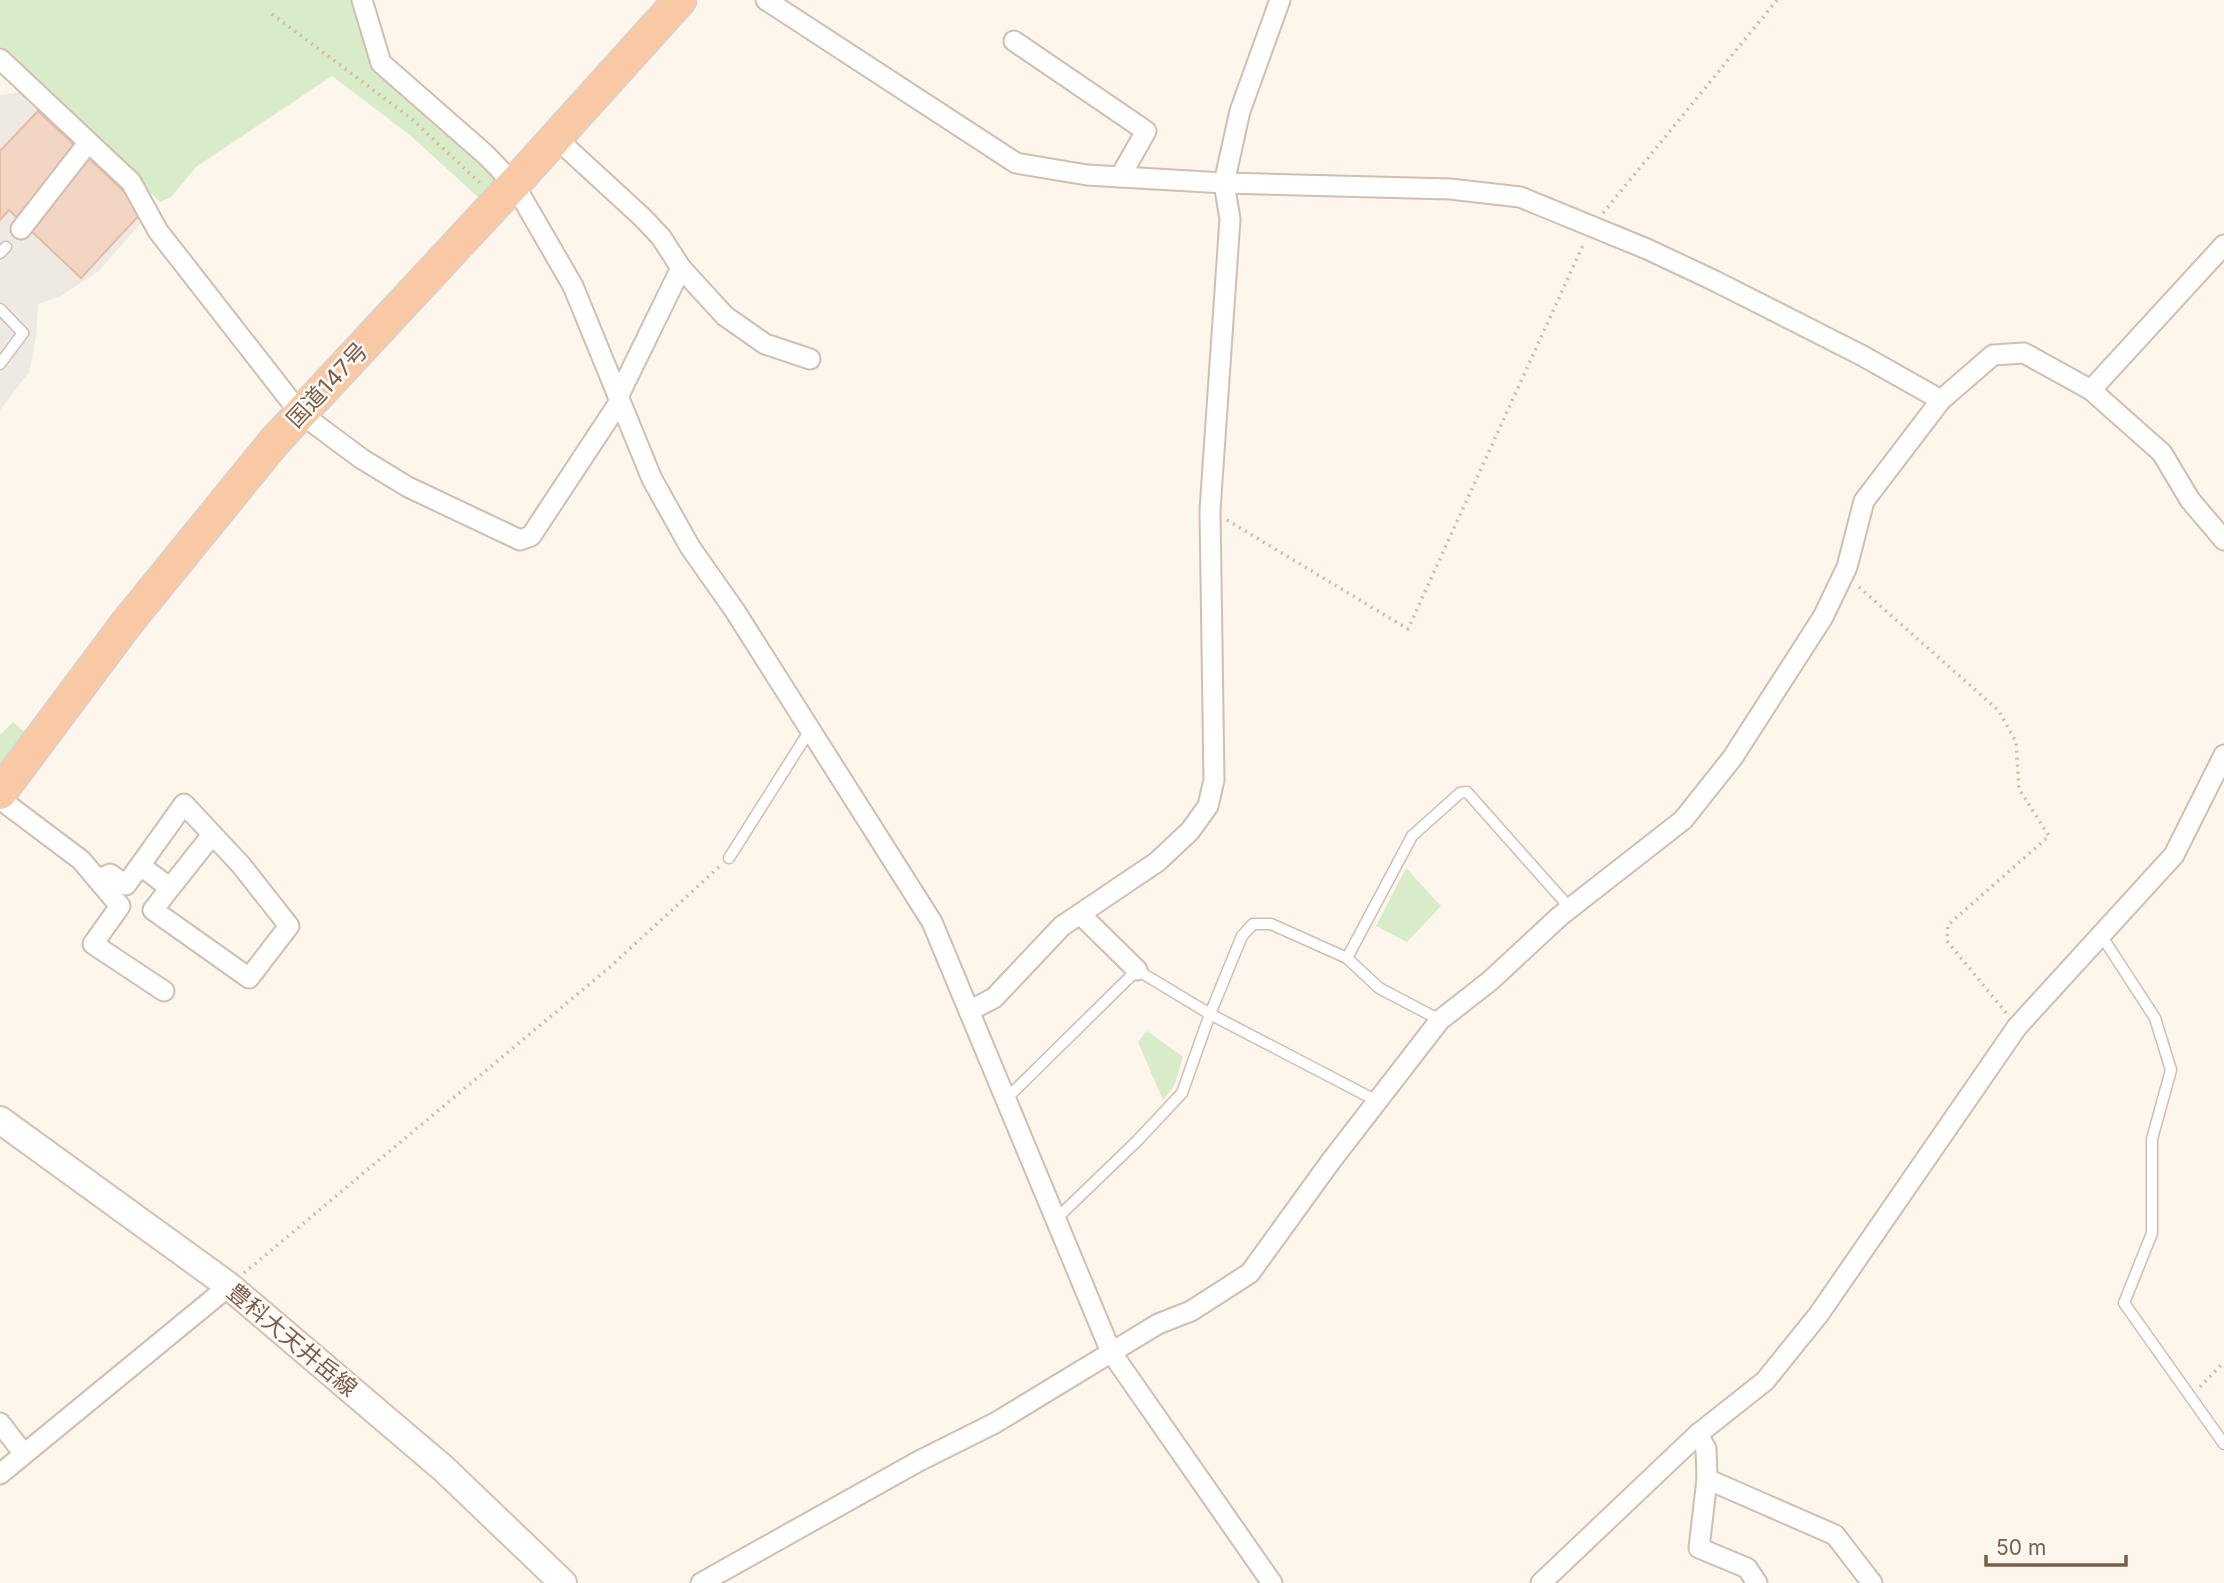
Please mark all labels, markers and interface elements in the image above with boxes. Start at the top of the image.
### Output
street label: 国道147号 [281,337,373,433]
street label: 豊科大天井岳線 [221,1278,363,1402]
scale bar [1986,1524,2126,1568]
text: 50 m [1996,1535,2046,1560]

